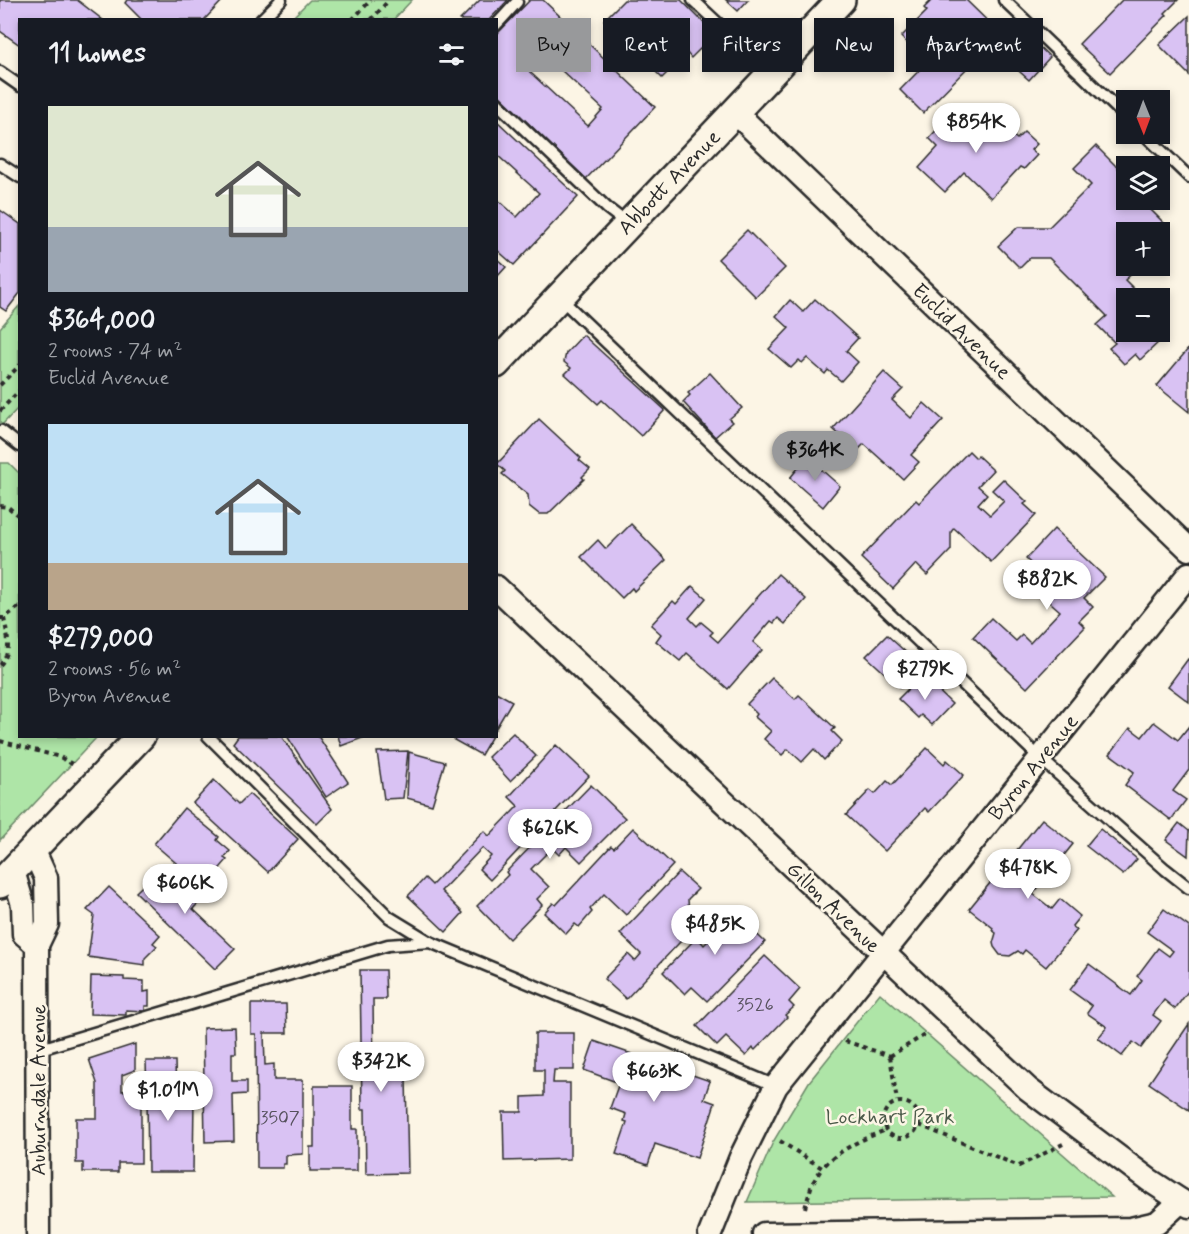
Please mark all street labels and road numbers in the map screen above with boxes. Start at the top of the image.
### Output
street label: Abbott Avenue [612,124,727,242]
street label: Euclid Avenue [906,277,1017,386]
street label: Byron Avenue [982,709,1085,827]
street label: Gillon Avenue [780,856,887,960]
street label: Auburndale Avenue [25,1004,53,1176]

